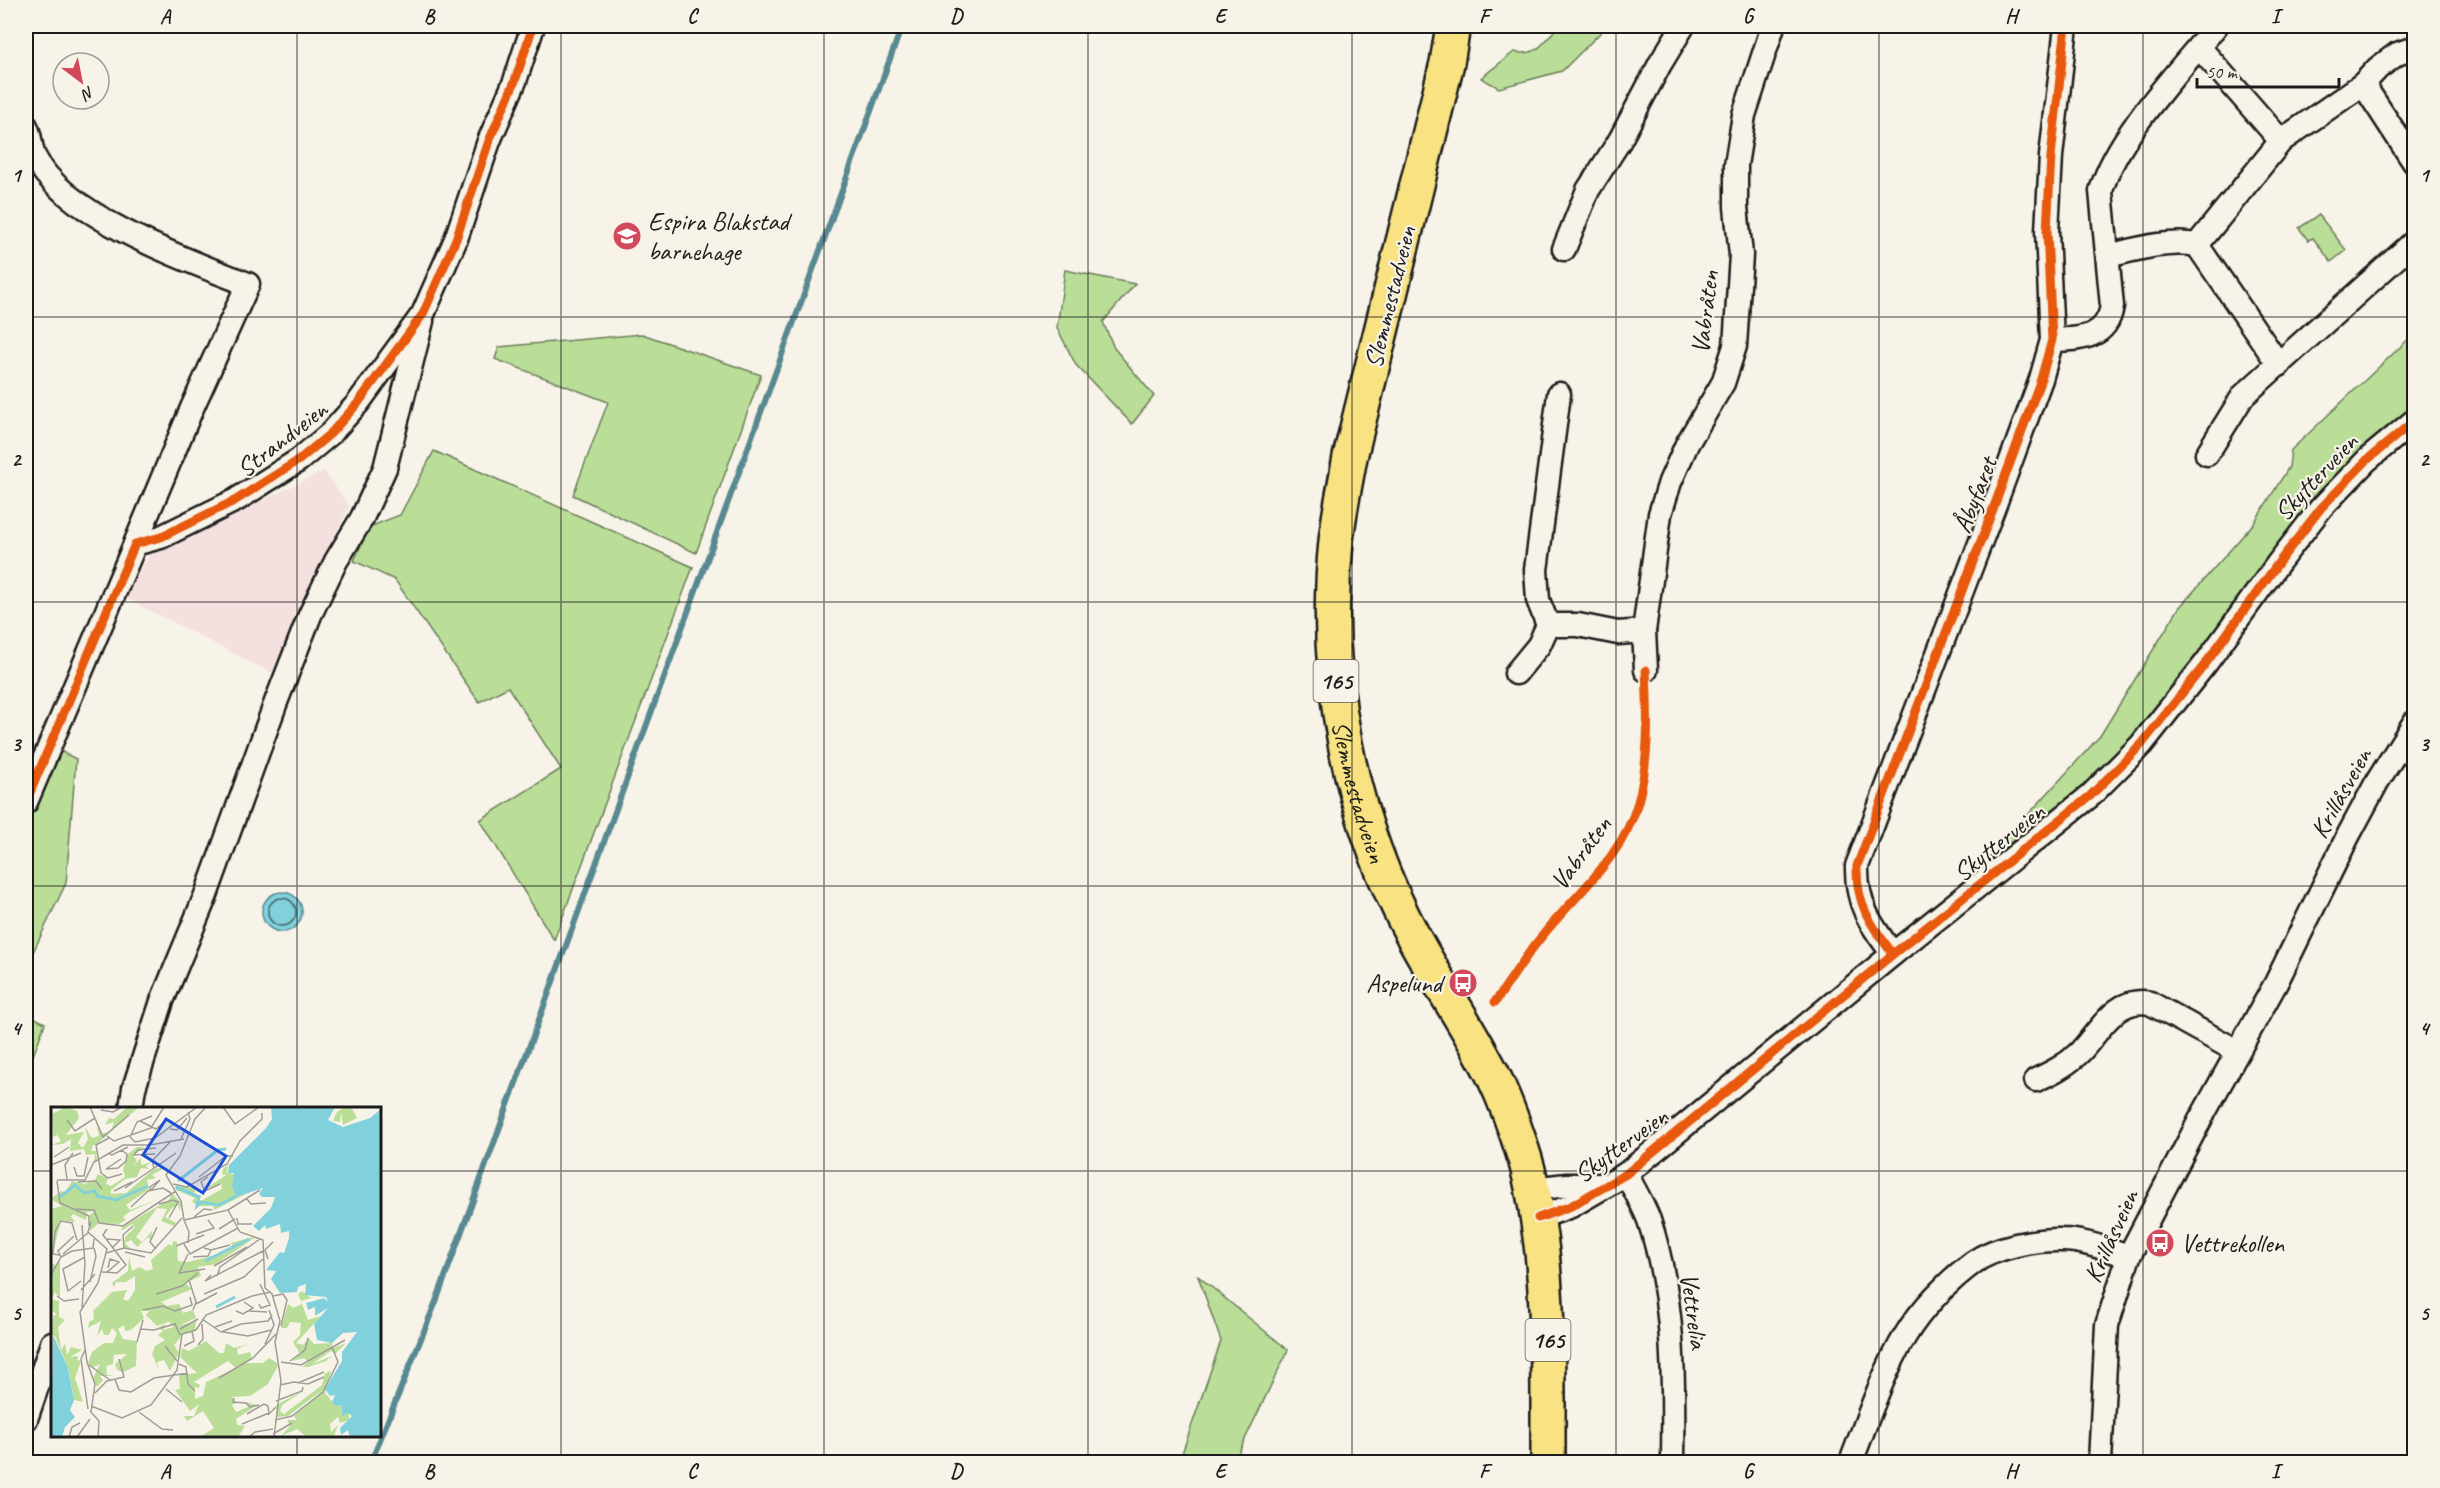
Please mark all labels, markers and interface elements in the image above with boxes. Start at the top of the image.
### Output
text: A [160,4,172,29]
text: B [424,4,436,29]
text: C [687,4,699,29]
text: D [950,4,964,29]
text: E [1215,4,1229,29]
text: F [1479,4,1493,29]
text: G [1743,4,1756,29]
text: H [2005,4,2020,29]
text: I [2271,4,2284,29]
north arrow [51,51,111,111]
scale bar [2197,51,2340,89]
text: 50 m [2206,61,2239,83]
text: N [76,82,98,106]
text: 1 [12,163,23,188]
text: 1 [2420,163,2431,188]
place label: Espira Blakstad barnehage [648,205,793,268]
school or university icon: Espira Blakstad barnehage [611,220,643,252]
street label: Slemmestadveien [1356,222,1424,372]
street label: Vabråten [1684,268,1727,355]
street label: Strandveien [230,392,335,485]
street label: Skytterveien [2267,425,2366,528]
text: 2 [12,447,23,472]
text: 2 [2420,447,2431,472]
street label: Åbyfaret [1946,450,2005,538]
road number: 165 [1314,660,1358,702]
street label: Slemmestadveien [1325,719,1394,868]
text: 3 [12,732,23,757]
text: 3 [2420,732,2431,757]
street label: Krillåsveien [2303,741,2380,844]
street label: Skytterveien [1947,794,2052,889]
street label: Vabråten [1543,809,1619,897]
place label: Aspelund [1366,967,1446,1000]
bus stop icon: Aspelund [1447,967,1479,999]
text: 4 [12,1016,24,1041]
text: 4 [2420,1016,2432,1041]
street label: Skytterveien [1567,1099,1676,1190]
inset map [51,1107,381,1437]
street label: Krillåsveien [2076,1183,2147,1288]
bus stop icon: Vettrekollen [2144,1227,2176,1259]
place label: Vettrekollen [2181,1227,2285,1260]
street label: Vettrelia [1672,1271,1716,1353]
text: 5 [12,1301,23,1326]
text: 5 [2420,1301,2431,1326]
road number: 165 [1526,1319,1570,1361]
text: A [160,1459,172,1484]
text: B [424,1459,436,1484]
text: C [687,1459,699,1484]
text: D [950,1459,964,1484]
text: E [1215,1459,1229,1484]
text: F [1479,1459,1493,1484]
text: G [1743,1459,1756,1484]
text: H [2005,1459,2020,1484]
text: I [2271,1459,2284,1484]

